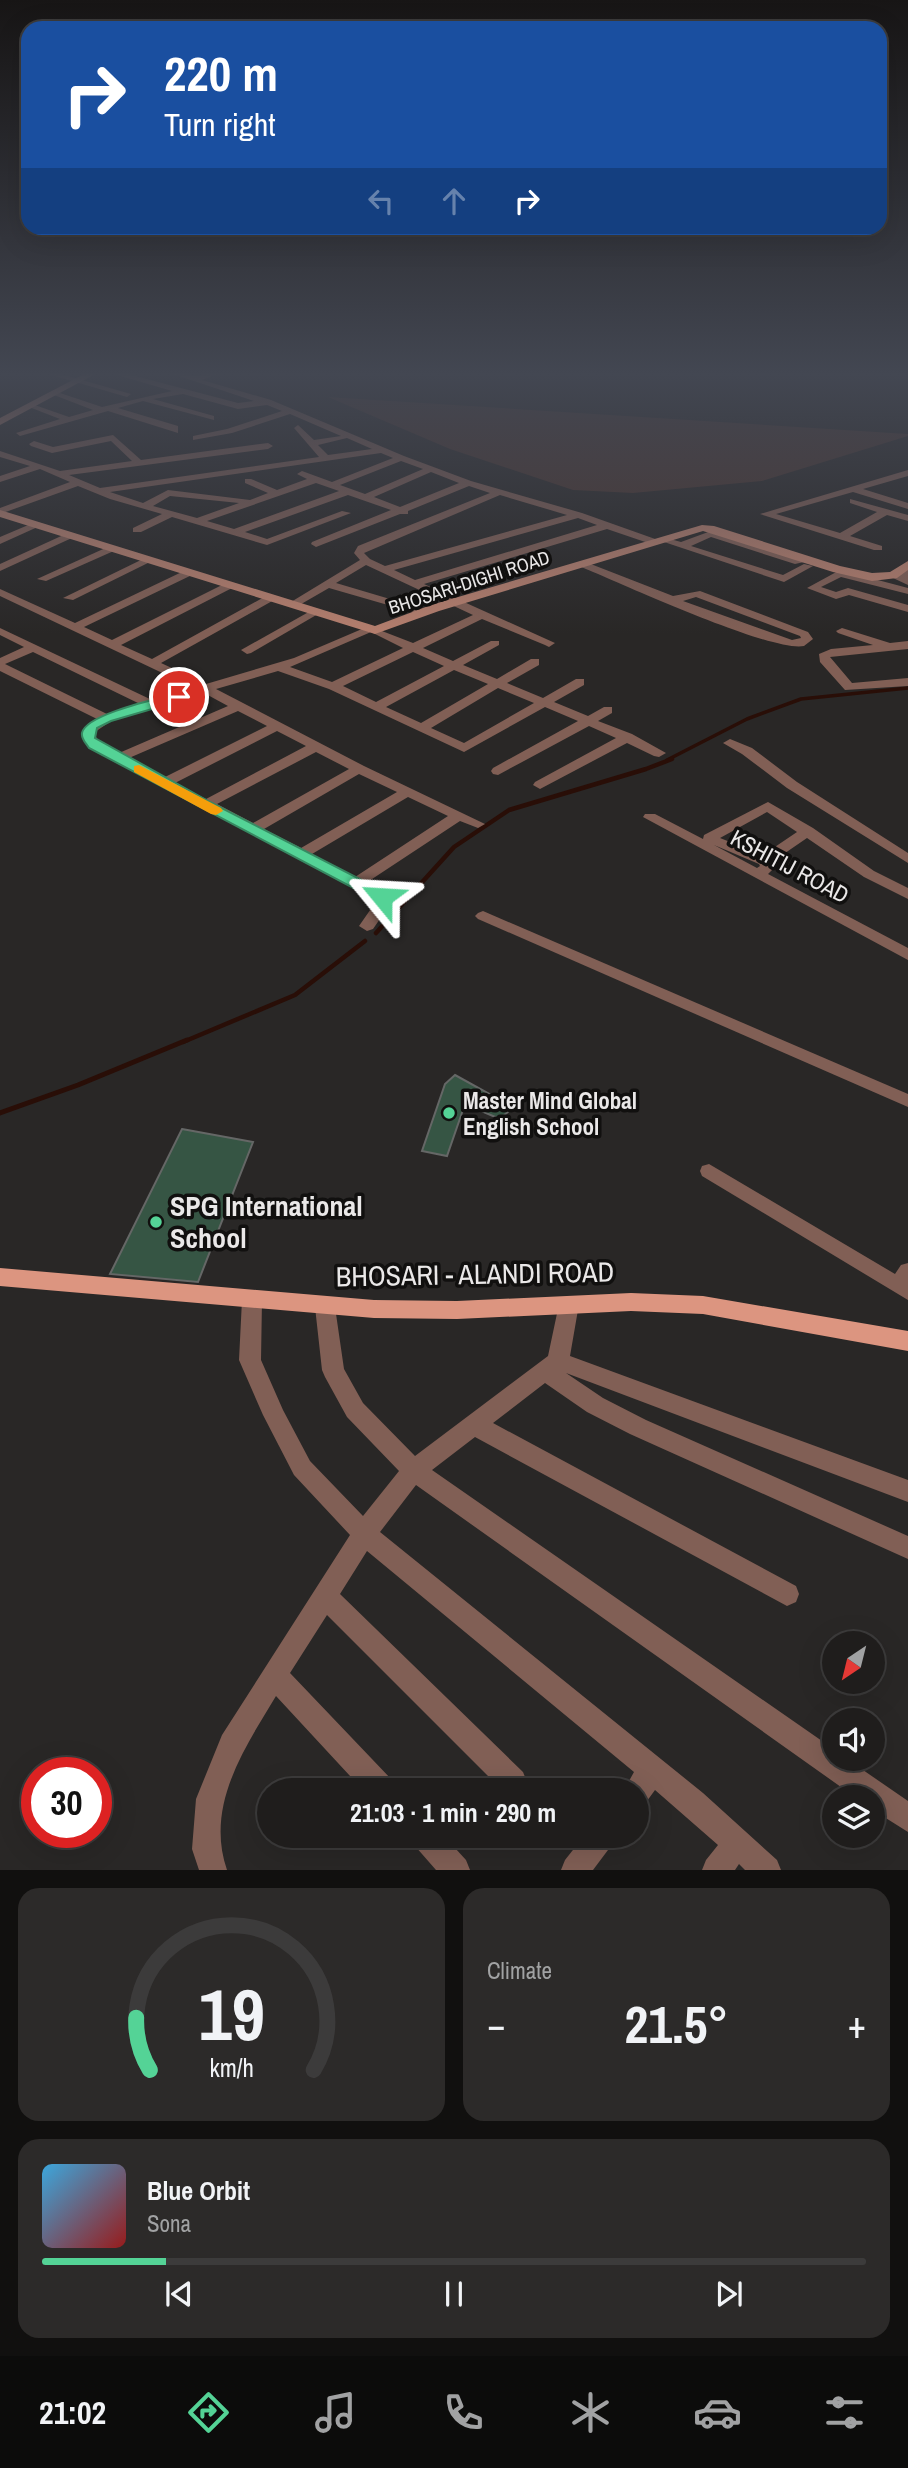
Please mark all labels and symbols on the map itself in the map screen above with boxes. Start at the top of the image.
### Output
street label: BHOSARI-DIGHI ROAD [385,544,553,620]
pin [149,667,209,727]
street label: KSHITIJ ROAD [725,822,855,910]
position arrow [345,860,419,934]
place label: Master Mind Global English School [463,1085,637,1142]
marker: Master Mind Global English School [441,1105,457,1121]
place label: SPG International School [170,1187,363,1257]
marker: SPG International School [148,1214,164,1230]
street label: BHOSARI - ALANDI ROAD [336,1253,614,1295]
north arrow [822,1631,886,1694]
speed limit sign: 30 [21,1757,112,1848]

